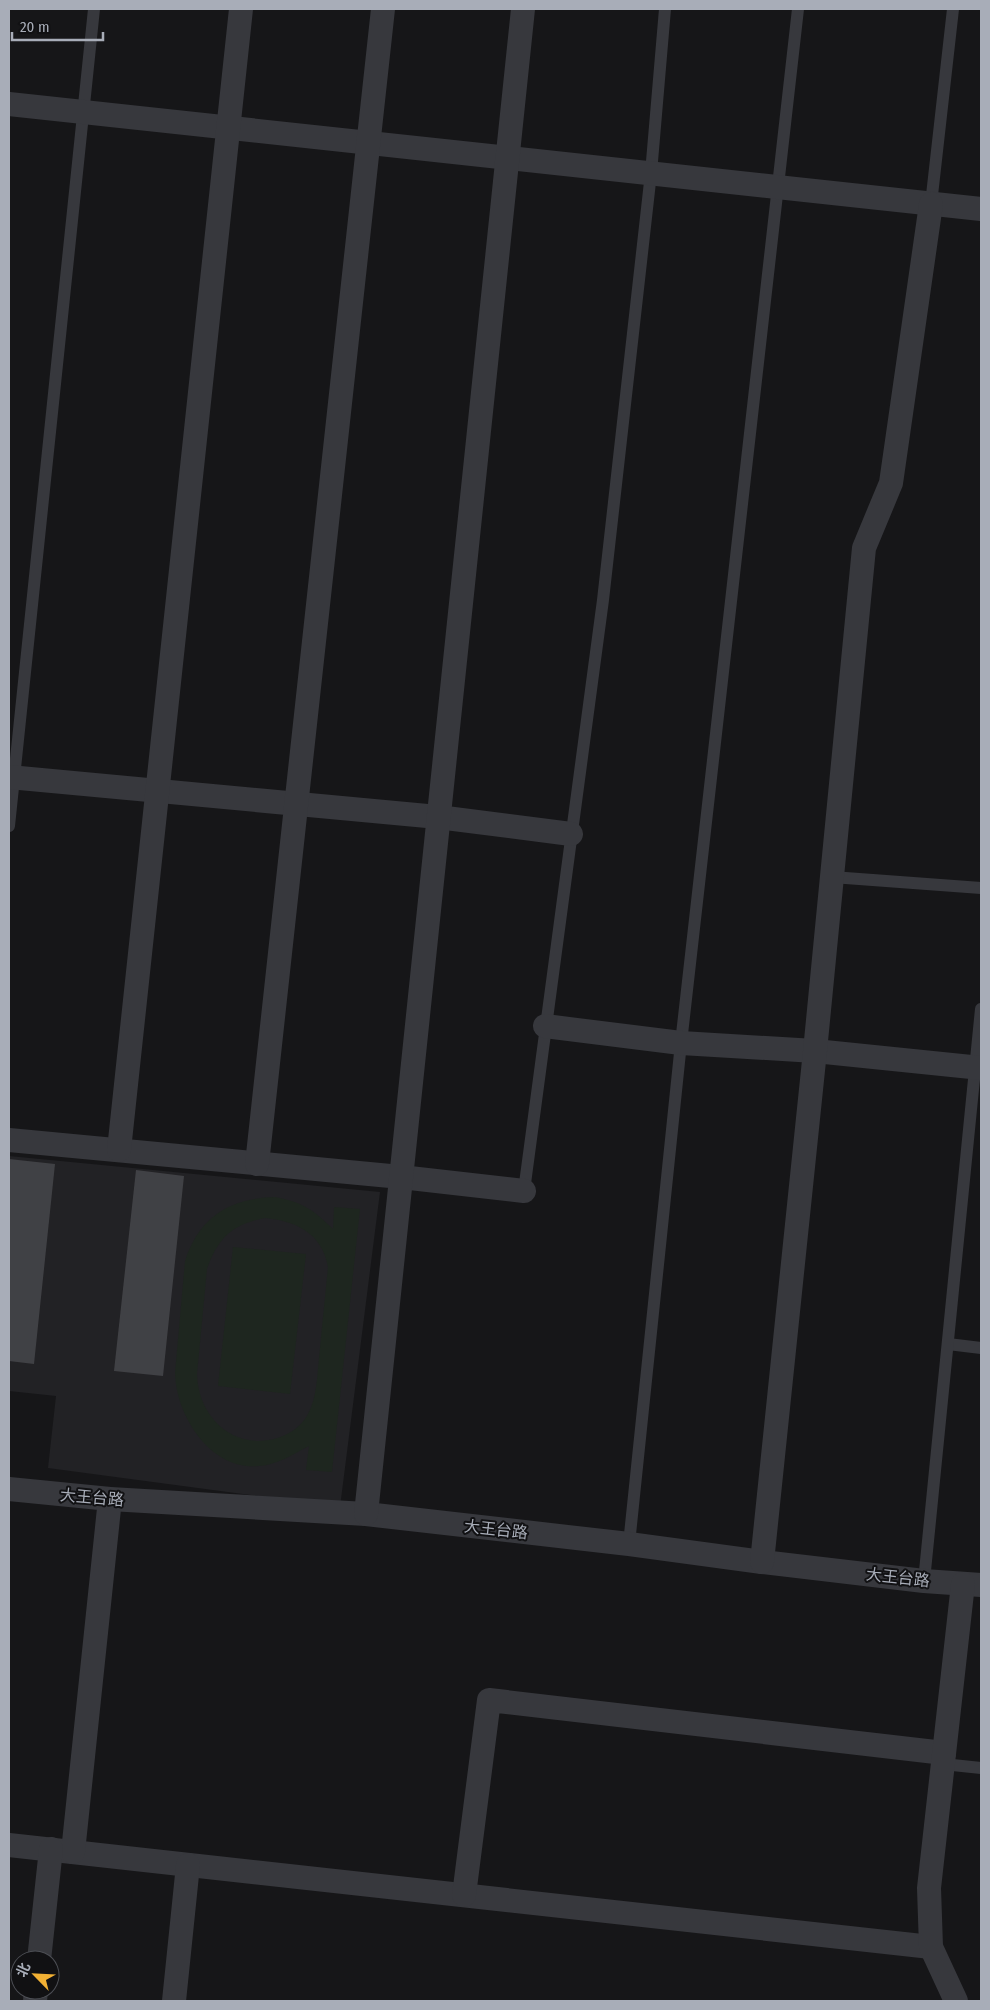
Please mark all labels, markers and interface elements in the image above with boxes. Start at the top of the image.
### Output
scale bar [12,10,104,42]
text: 20 m [20,18,50,36]
street label: 大王台路 [59,1485,125,1510]
street label: 大王台路 [463,1517,529,1542]
street label: 大王台路 [865,1565,931,1590]
north arrow [10,1950,60,2000]
text: 北 [13,1960,34,1980]

